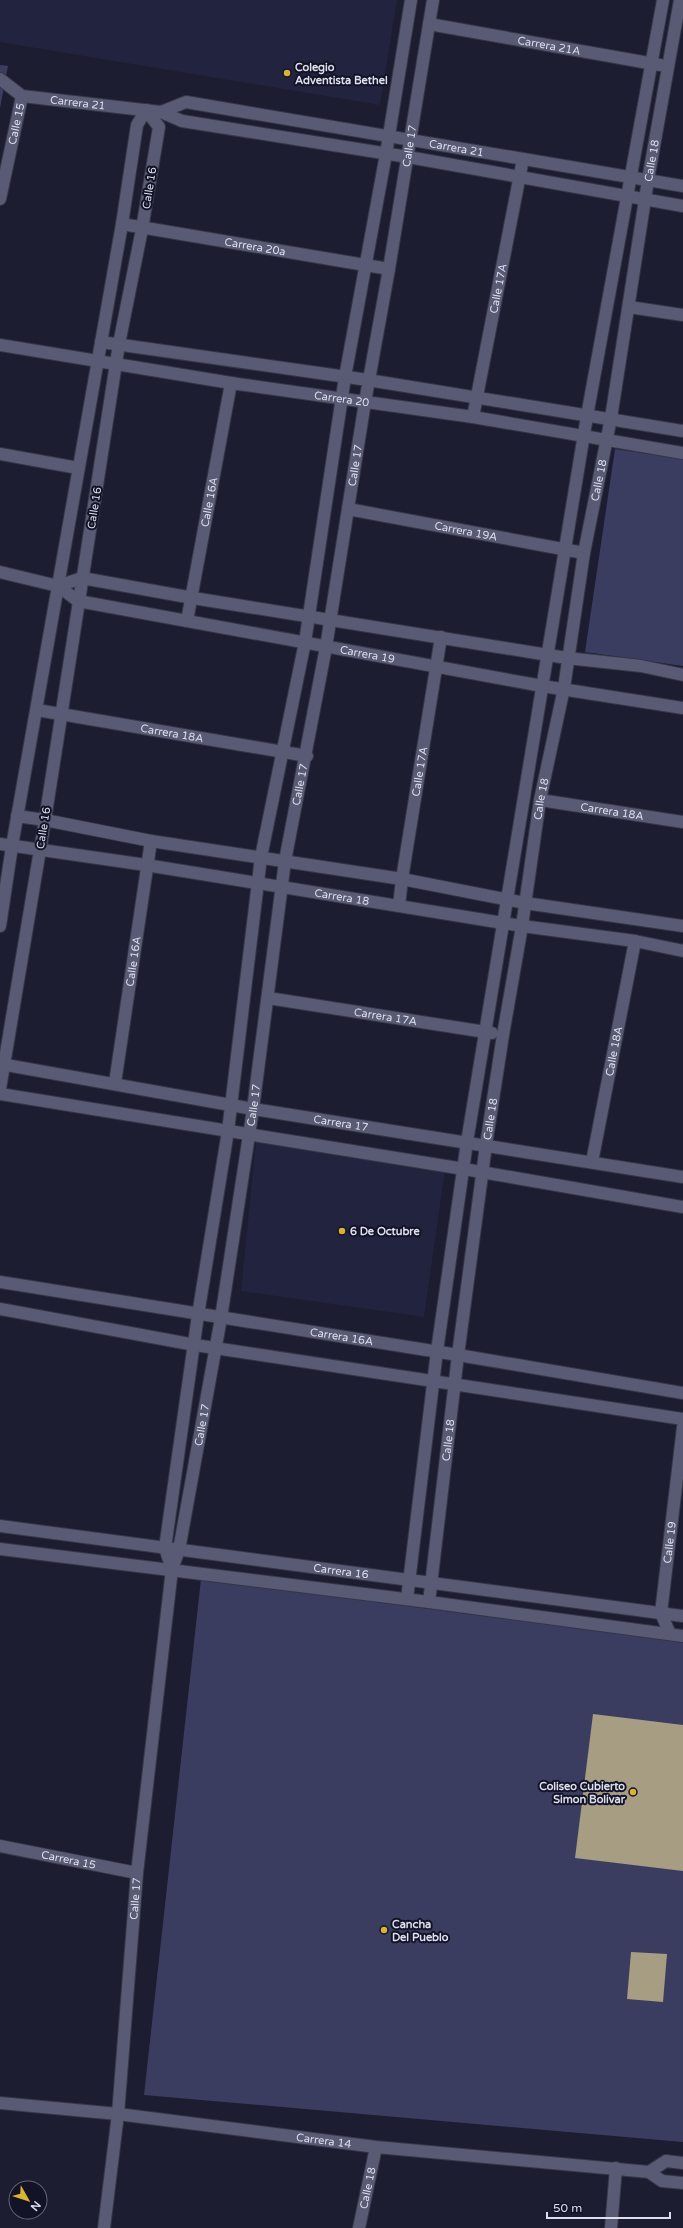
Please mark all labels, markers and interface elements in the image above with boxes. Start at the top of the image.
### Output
street label: Carrera 21A [517,34,582,58]
place label: Colegio Adventista Bethel [295,61,388,87]
marker: Colegio Adventista Bethel [282,68,292,78]
street label: Carrera 21 [49,93,106,113]
street label: Calle 15 [6,102,27,146]
street label: Calle 17 [400,124,419,168]
street label: Carrera 21 [428,137,485,159]
street label: Calle 18 [642,139,662,183]
street label: Calle 16 [140,166,159,210]
street label: Carrera 20a [224,235,287,258]
street label: Calle 17A [487,262,510,315]
street label: Carrera 20 [313,389,370,409]
street label: Calle 17 [346,443,365,487]
street label: Calle 18 [589,458,610,502]
street label: Calle 16A [199,476,220,528]
street label: Calle 16 [85,486,104,530]
street label: Carrera 19A [433,519,498,544]
street label: Carrera 19 [339,643,396,666]
street label: Carrera 18A [139,722,204,745]
street label: Calle 17A [409,746,430,798]
street label: Calle 17 [290,763,311,807]
street label: Calle 18 [531,777,552,821]
street label: Carrera 18A [580,800,645,823]
street label: Calle 16 [34,806,53,850]
street label: Carrera 18 [313,886,370,908]
street label: Calle 16A [123,935,144,987]
street label: Carrera 17A [353,1006,418,1028]
street label: Calle 18A [603,1025,625,1077]
street label: Calle 17 [244,1083,263,1127]
street label: Calle 18 [481,1097,500,1141]
street label: Carrera 17 [312,1113,369,1134]
place label: 6 De Octubre [350,1225,420,1238]
marker: 6 De Octubre [337,1226,347,1236]
street label: Carrera 16A [309,1326,374,1348]
street label: Calle 17 [192,1403,212,1447]
street label: Calle 18 [440,1418,457,1462]
street label: Calle 19 [661,1521,679,1564]
street label: Carrera 16 [313,1561,369,1582]
place label: Coliseo Cubierto Simon Bolivar [539,1780,626,1806]
marker: Coliseo Cubierto Simon Bolivar [628,1787,638,1797]
street label: Carrera 15 [40,1848,97,1872]
street label: Calle 17 [127,1877,144,1920]
place label: Cancha Del Pueblo [392,1918,449,1944]
marker: Cancha Del Pueblo [379,1925,389,1935]
street label: Carrera 14 [295,2131,352,2151]
street label: Calle 18 [357,2166,379,2210]
north arrow [8,2180,48,2220]
scale bar [547,2194,670,2220]
text: N [28,2198,43,2214]
text: 50 m [553,2201,582,2215]

